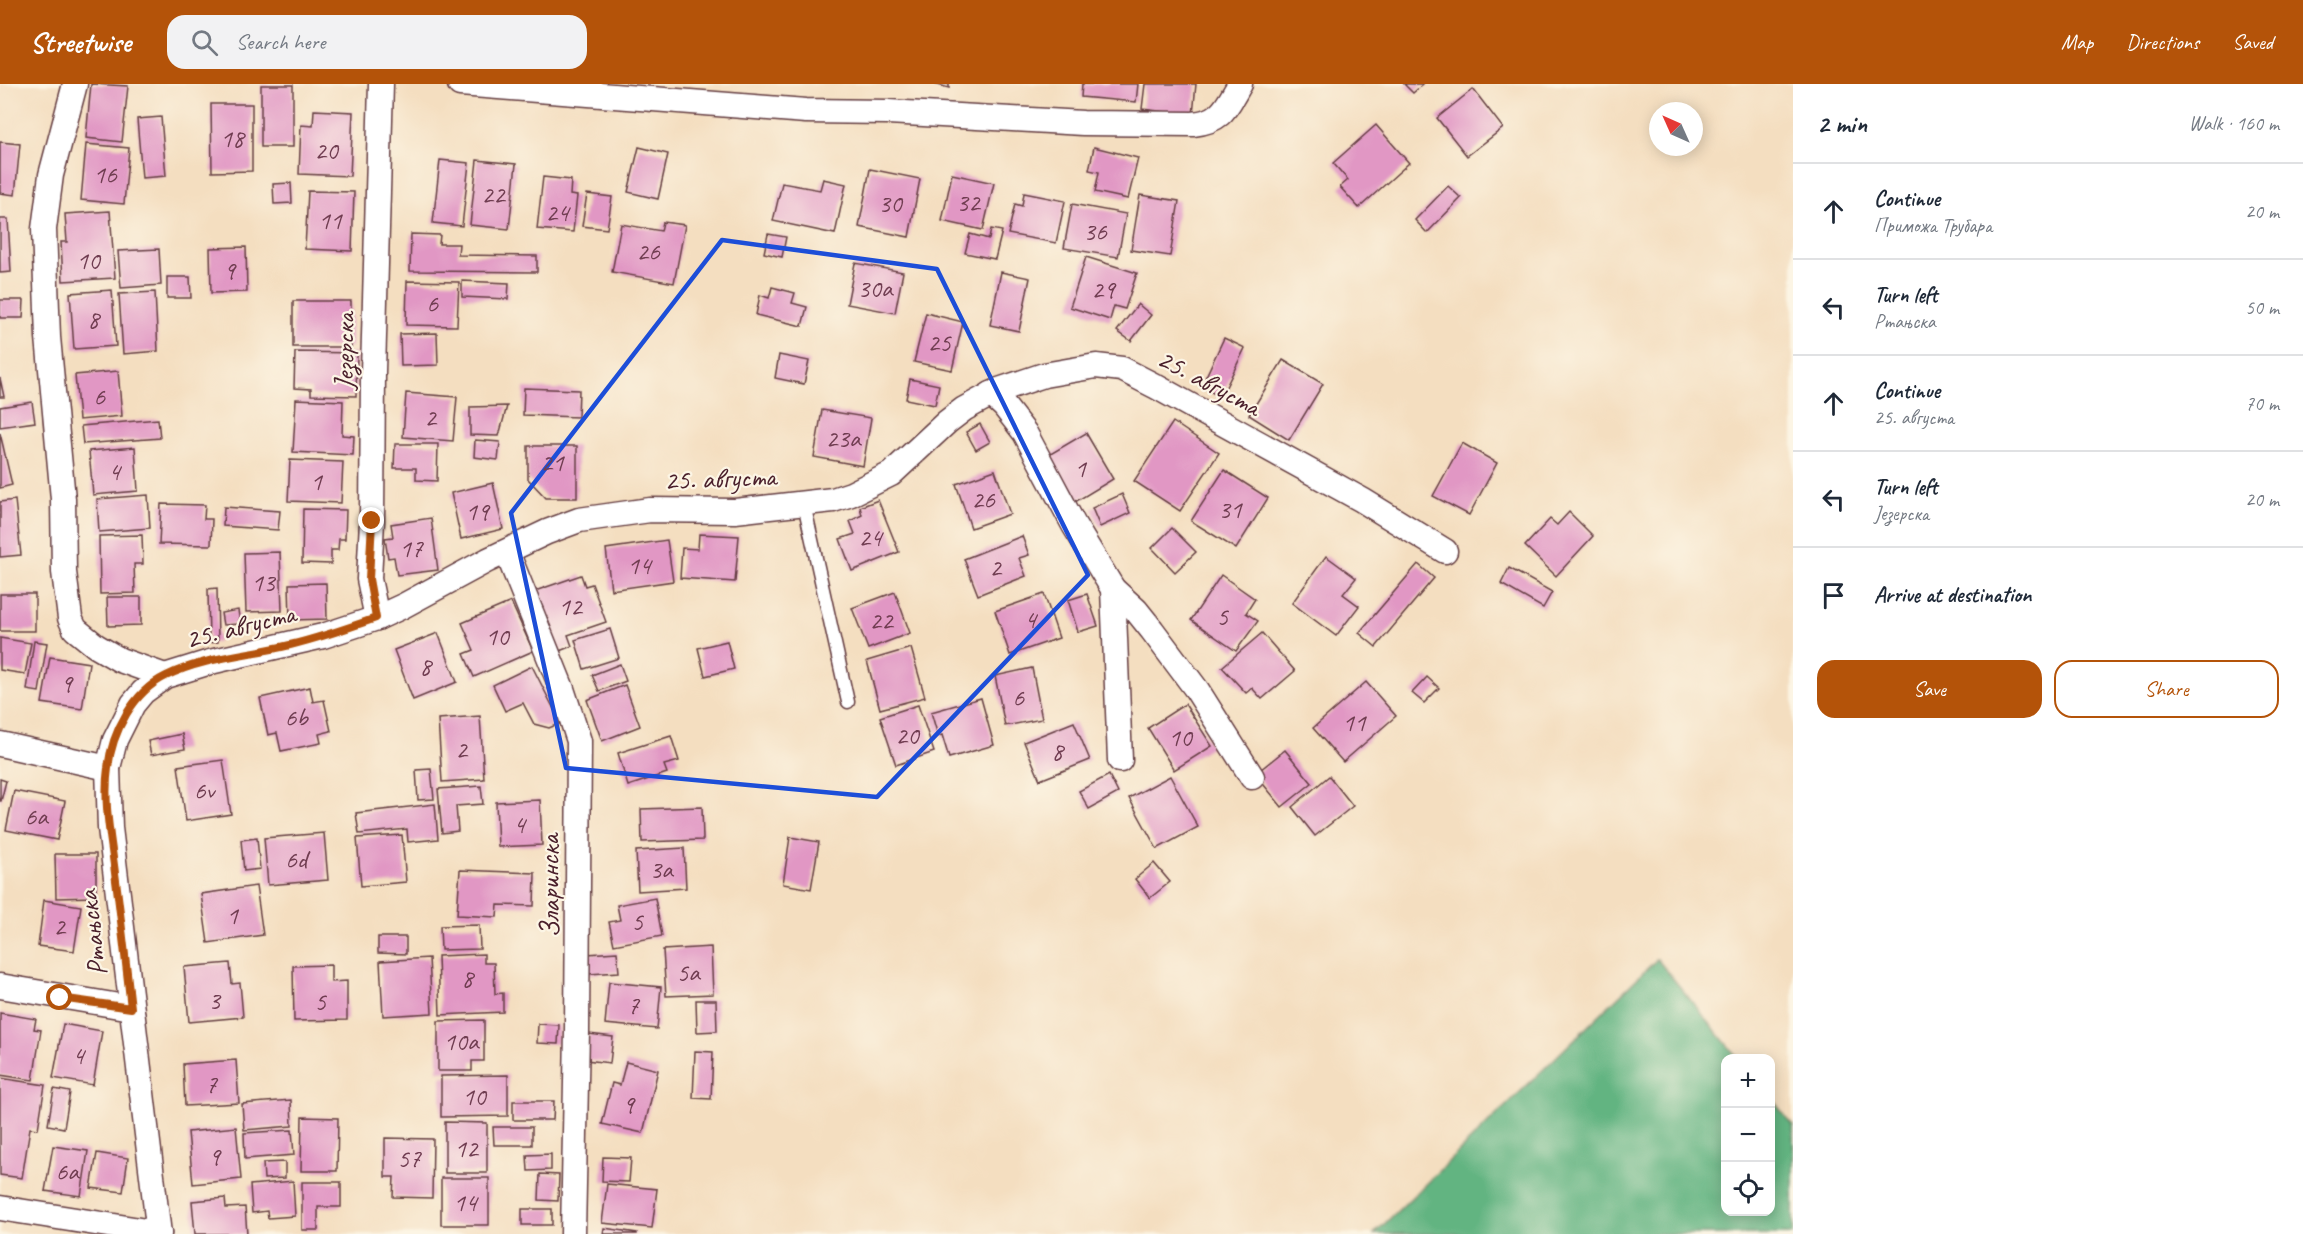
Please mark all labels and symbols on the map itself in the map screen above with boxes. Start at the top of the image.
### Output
north arrow [1649,102,1703,156]
house number: 18 [220,122,246,155]
house number: 20 [314,134,340,167]
house number: 16 [93,158,118,191]
house number: 22 [481,178,507,211]
house number: 32 [956,186,982,219]
house number: 30 [878,187,904,220]
house number: 24 [545,196,571,229]
house number: 11 [318,204,343,237]
house number: 36 [1083,215,1108,248]
house number: 26 [636,235,661,268]
house number: 10 [76,244,102,277]
house number: 9 [223,254,237,287]
house number: 30a [858,272,894,305]
house number: 29 [1091,273,1117,306]
house number: 6 [426,287,439,320]
house number: 8 [87,303,101,336]
street label: Језерска [326,310,363,392]
house number: 25 [927,326,952,359]
street label: 25. августа [1151,340,1269,425]
house number: 6 [93,380,106,413]
house number: 2 [424,401,438,434]
house number: 23a [826,422,862,455]
house number: 21 [540,446,565,479]
house number: 1 [1074,452,1087,485]
house number: 4 [108,455,122,488]
street label: 25. августа [664,458,779,497]
house number: 1 [310,465,323,498]
house number: 26 [971,483,996,516]
house number: 31 [1218,493,1243,526]
house number: 19 [465,495,491,528]
route end [358,507,384,533]
house number: 24 [858,521,884,554]
house number: 17 [399,532,424,565]
house number: 14 [627,549,653,582]
house number: 2 [989,551,1003,584]
house number: 13 [251,566,277,599]
house number: 12 [558,590,584,623]
street label: 25. августа [182,595,301,657]
house number: 5 [1216,600,1229,633]
house number: 4 [1024,603,1038,636]
house number: 22 [869,604,895,637]
house number: 10 [485,620,511,653]
house number: 8 [419,650,433,683]
house number: 9 [60,667,74,700]
house number: 6 [1012,681,1025,714]
house number: 6b [284,701,309,734]
house number: 11 [1342,706,1367,739]
house number: 20 [895,719,921,752]
house number: 10 [1168,721,1194,754]
house number: 2 [455,733,469,766]
house number: 8 [1051,735,1065,768]
house number: 6v [194,774,217,807]
house number: 6a [24,800,49,833]
house number: 4 [513,808,527,841]
street label: Зларинска [532,832,567,938]
house number: 6d [285,843,311,876]
house number: 3a [649,853,674,886]
street label: Ртањска [69,886,115,978]
house number: 1 [226,899,239,932]
house number: 5 [631,905,644,938]
house number: 2 [53,910,67,943]
house number: 5a [676,956,701,989]
house number: 8 [461,962,475,995]
route start [46,984,72,1010]
house number: 3 [208,984,222,1017]
house number: 5 [314,985,327,1018]
house number: 7 [627,989,640,1022]
house number: 10a [444,1025,480,1058]
house number: 4 [72,1039,86,1072]
house number: 7 [205,1068,218,1101]
house number: 10 [462,1080,488,1113]
house number: 9 [622,1088,636,1121]
house number: 12 [454,1132,480,1165]
house number: 9 [208,1140,222,1173]
house number: 57 [397,1142,422,1175]
house number: 6a [55,1155,80,1188]
house number: 14 [453,1186,479,1219]

